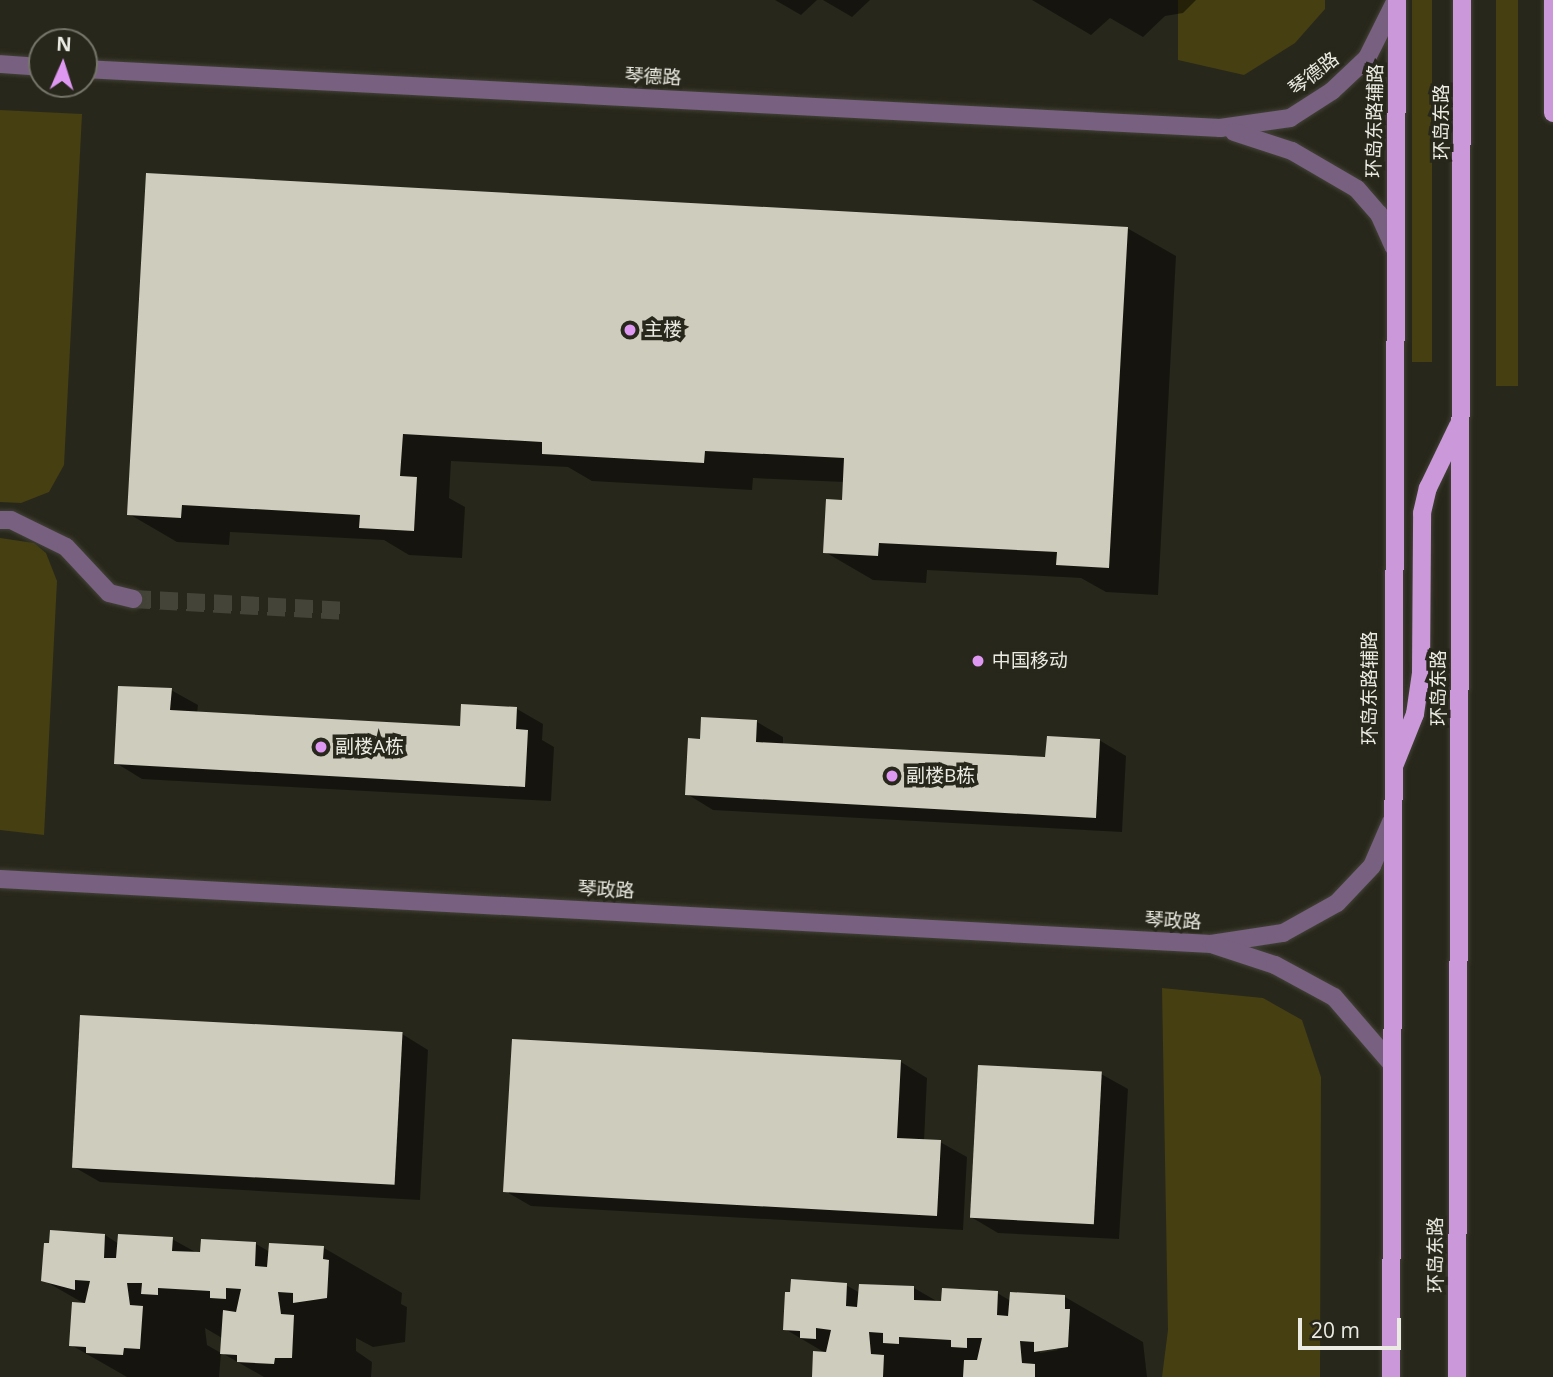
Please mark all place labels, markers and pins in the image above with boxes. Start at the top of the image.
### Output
place label: 主楼 [644,319,682,341]
marker: 主楼 [622,322,638,338]
place label: 中国移动 [992,650,1068,672]
marker: 中国移动 [970,653,986,669]
place label: 副楼A栋 [335,736,404,758]
marker: 副楼A栋 [313,739,329,755]
place label: 副楼B栋 [906,765,975,787]
marker: 副楼B栋 [884,768,900,784]

